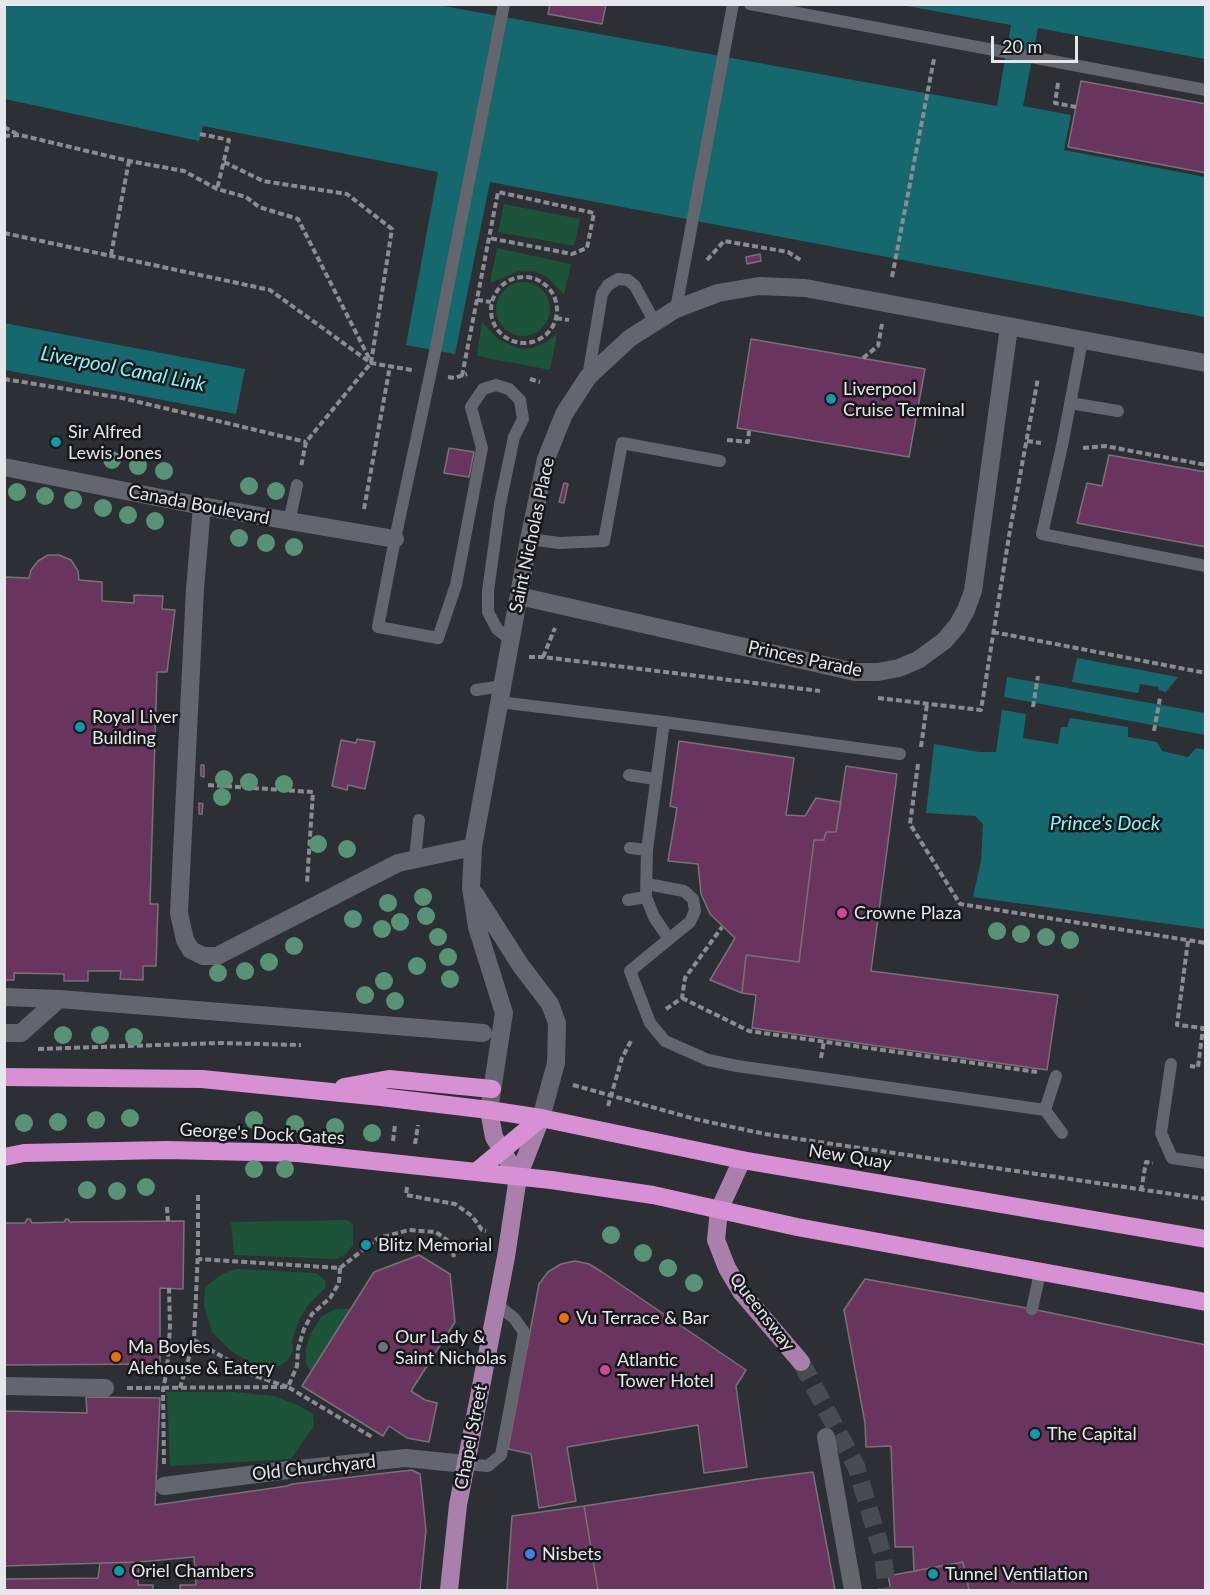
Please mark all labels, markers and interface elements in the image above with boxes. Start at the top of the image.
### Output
scale bar [994,24,1081,62]
text: 20 m [1002,35,1042,57]
water label: Liverpool Canal Link [39,341,207,397]
place label: Liverpool Cruise Terminal [843,378,965,420]
marker: Liverpool Cruise Terminal [824,392,838,406]
place label: Sir Alfred Lewis Jones [68,421,162,464]
marker: Sir Alfred Lewis Jones [49,435,63,449]
street label: Saint Nicholas Place [505,455,559,615]
street label: Canada Boulevard [127,481,271,529]
street label: Princes Parade [746,636,864,682]
place label: Royal Liver Building [92,706,178,748]
marker: Royal Liver Building [73,720,87,734]
water label: Prince's Dock [1050,812,1160,836]
place label: Crowne Plaza [854,902,962,924]
marker: Crowne Plaza [835,906,849,920]
street label: George's Dock Gates [179,1119,345,1149]
street label: New Quay [807,1140,893,1174]
place label: Blitz Memorial [378,1234,492,1256]
marker: Blitz Memorial [359,1238,373,1252]
street label: Queensway [725,1269,799,1355]
place label: Vu Terrace & Bar [576,1307,709,1329]
marker: Vu Terrace & Bar [557,1311,571,1325]
place label: Our Lady & Saint Nicholas [395,1326,507,1368]
place label: Ma Boyles Alehouse & Eatery [128,1336,274,1378]
marker: Our Lady & Saint Nicholas [376,1340,390,1354]
place label: Atlantic Tower Hotel [617,1349,714,1392]
marker: Ma Boyles Alehouse & Eatery [109,1350,123,1364]
marker: Atlantic Tower Hotel [598,1363,612,1377]
street label: Chapel Street [450,1382,492,1492]
place label: The Capital [1047,1423,1137,1445]
marker: The Capital [1028,1427,1042,1441]
street label: Old Churchyard [251,1451,377,1485]
place label: Nisbets [542,1543,601,1565]
marker: Nisbets [523,1547,537,1561]
place label: Oriel Chambers [131,1560,254,1582]
place label: Tunnel Ventilation [945,1563,1088,1585]
marker: Oriel Chambers [112,1564,126,1578]
marker: Tunnel Ventilation [926,1567,940,1581]

